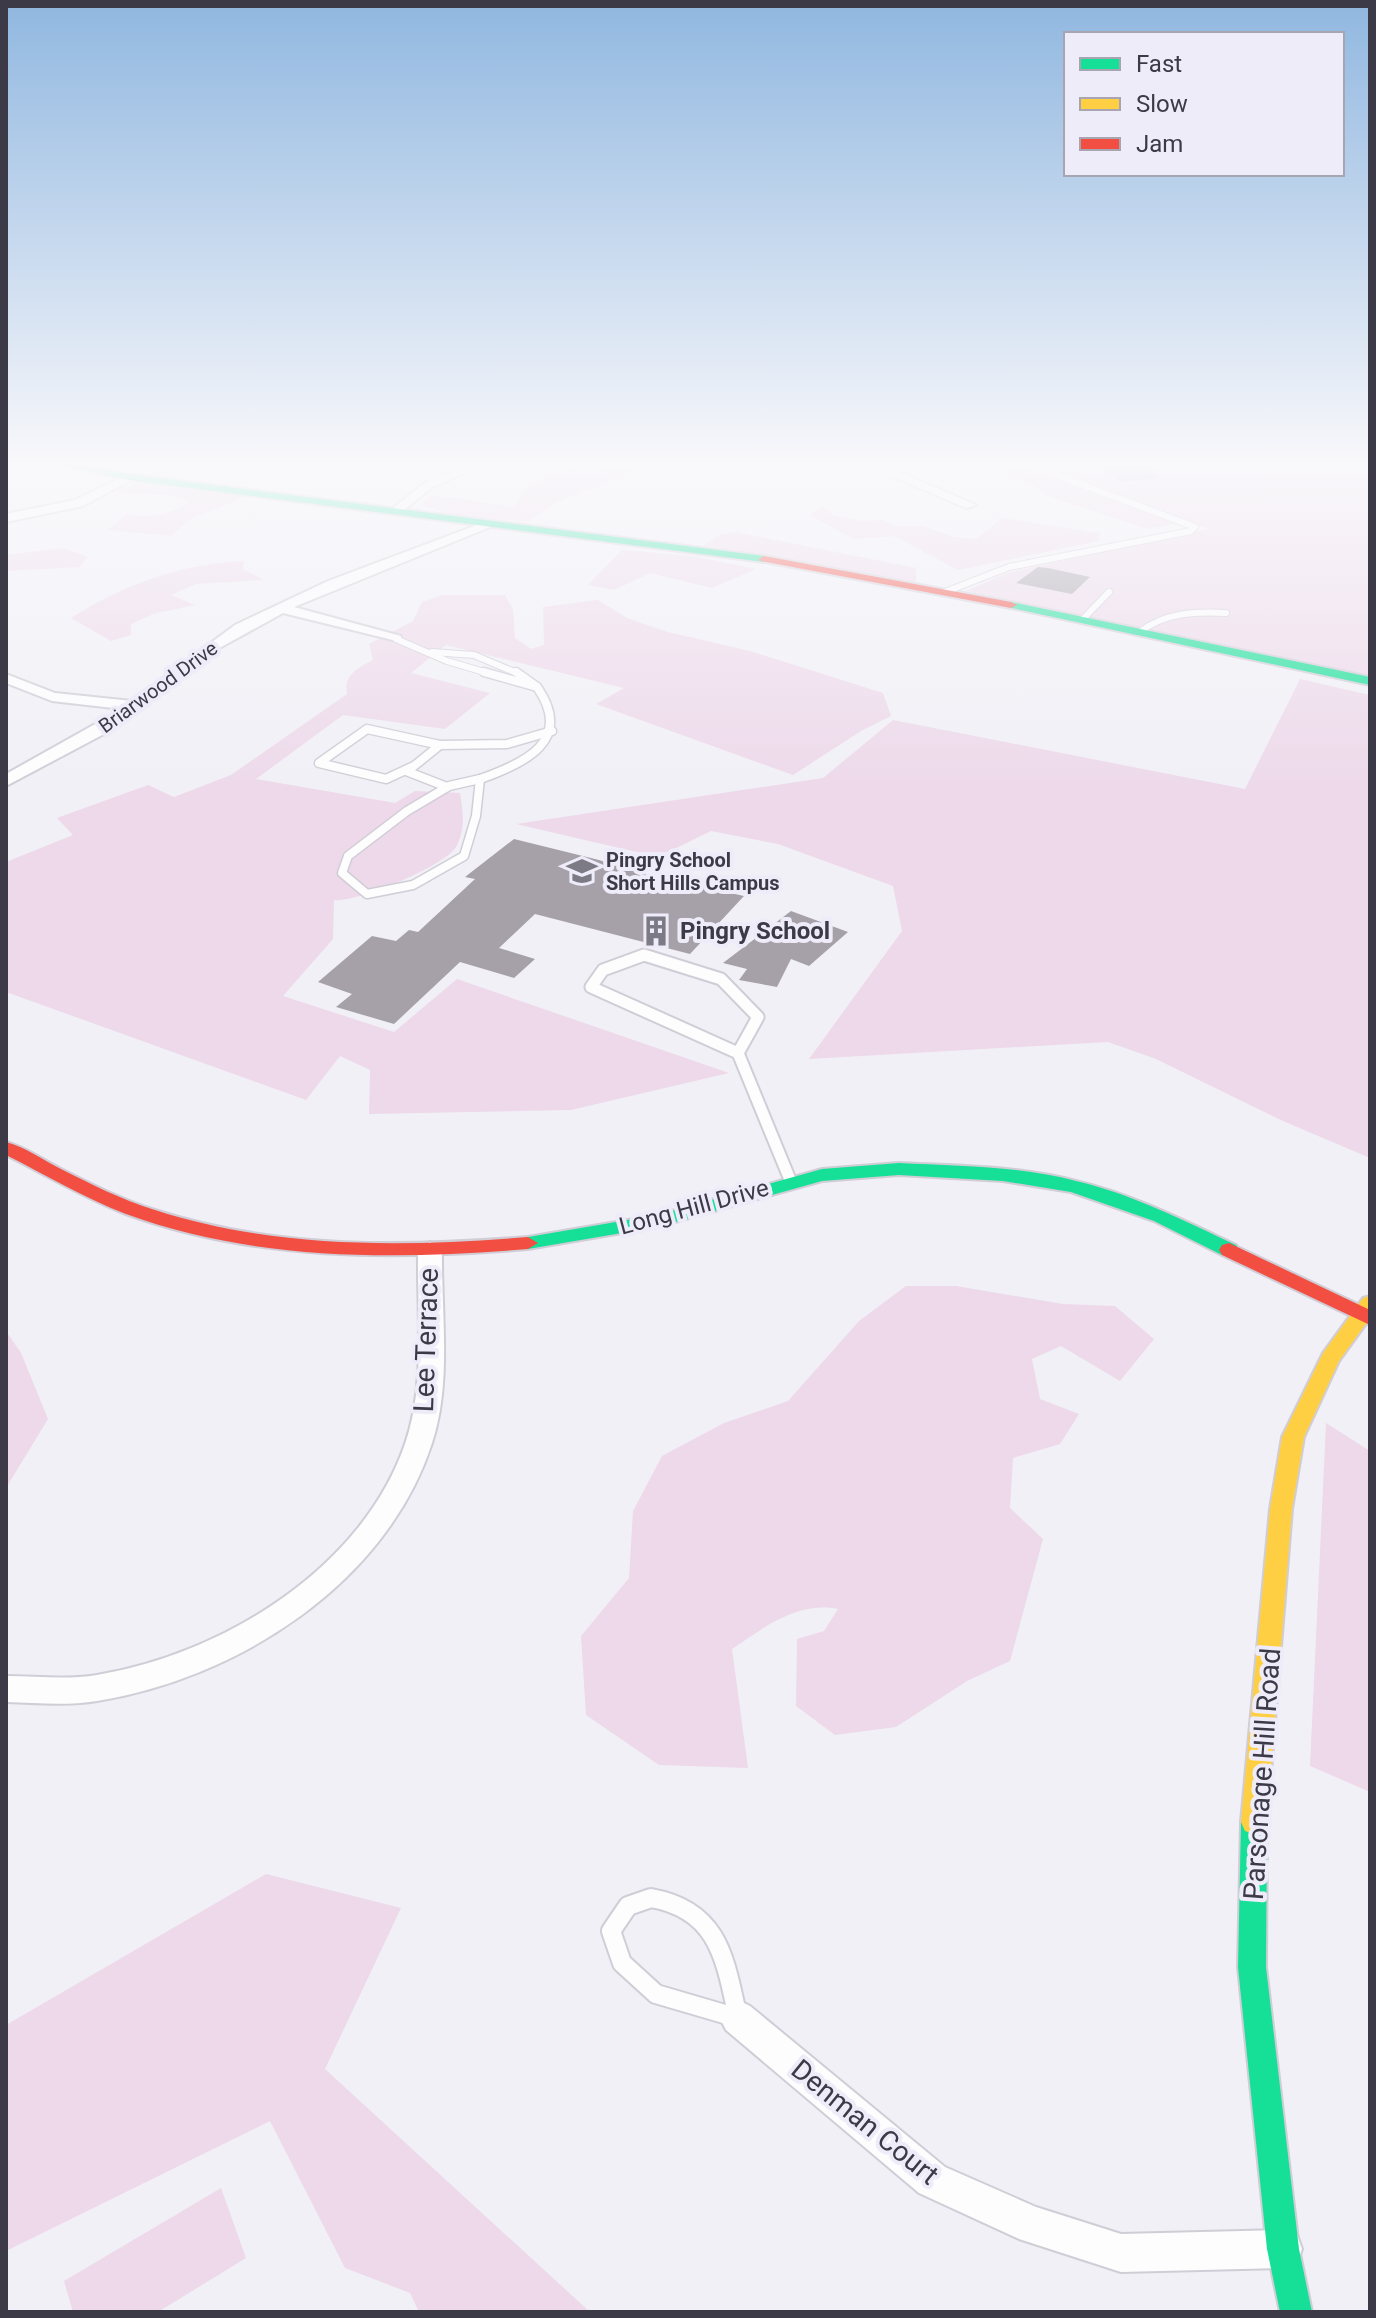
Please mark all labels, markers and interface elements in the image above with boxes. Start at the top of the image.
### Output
legend [1064,32,1344,176]
text: Fast [1136,50,1182,78]
text: Slow [1136,90,1188,118]
text: Jam [1136,130,1183,158]
street label: Briarwood Drive [94,636,222,738]
place label: Pingry School Short Hills Campus [606,848,779,895]
school or university icon: Pingry School Short Hills Campus [565,854,599,888]
building icon: Pingry School [639,914,673,948]
place label: Pingry School [680,917,830,945]
street label: Long Hill Drive [616,1174,772,1240]
street label: Lee Terrace [407,1267,445,1413]
street label: Parsonage Hill Road [1237,1647,1287,1901]
street label: Denman Court [785,2053,945,2191]

